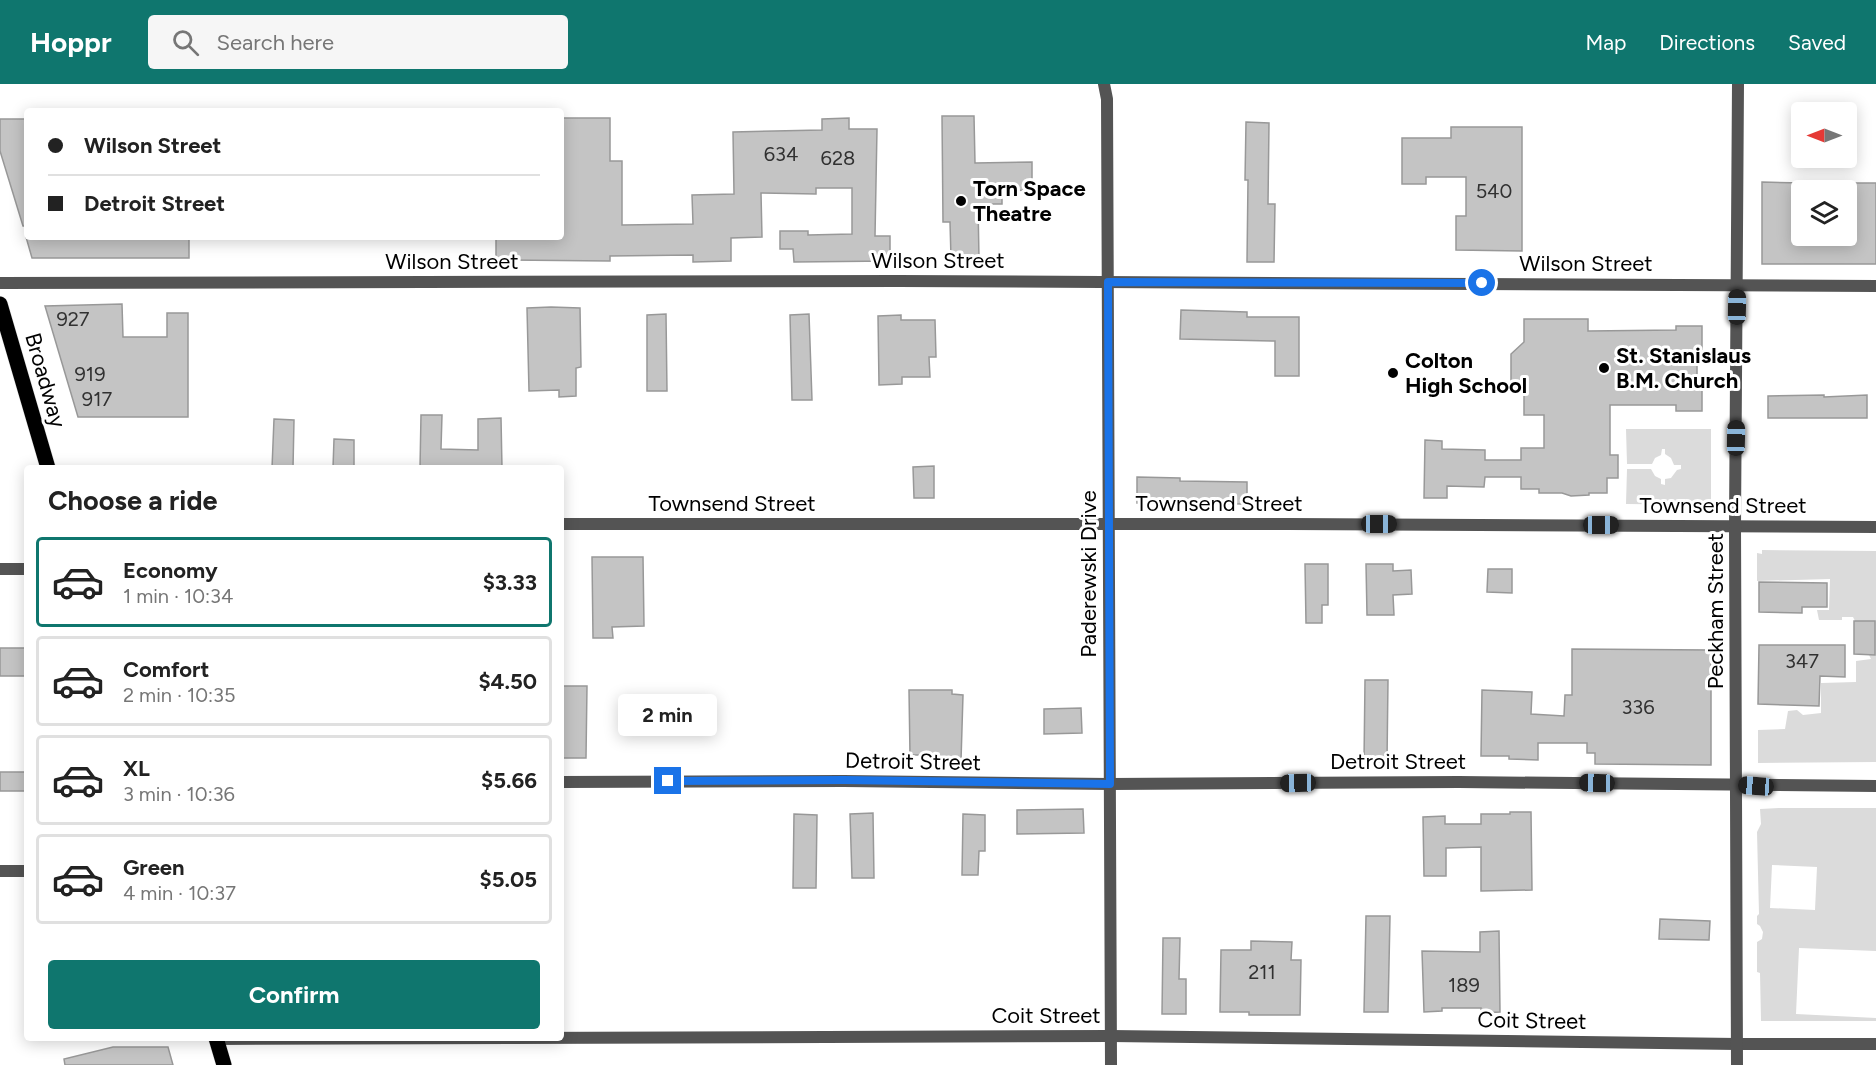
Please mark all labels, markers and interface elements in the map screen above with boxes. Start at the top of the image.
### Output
search box [148,15,568,69]
text: Hoppr [30,25,112,59]
icon: search [169,26,202,59]
text: Search here [217,29,334,56]
text: Map [1585,30,1626,55]
text: Directions [1659,30,1755,55]
text: Saved [1788,30,1846,55]
north arrow [1791,102,1857,168]
map controls [1791,102,1857,246]
text: Wilson Street [84,132,221,159]
house number: 634 [764,142,798,166]
house number: 628 [821,146,855,170]
place label: Torn Space Theatre [973,175,1086,227]
house number: 540 [1476,179,1512,203]
button: layers [1791,180,1857,246]
text: Detroit Street [84,190,225,217]
marker: Torn Space Theatre [954,194,968,208]
street label: Wilson Street [871,247,1005,274]
street label: Wilson Street [385,248,519,275]
street label: Wilson Street [1519,250,1653,277]
route start [1468,269,1495,296]
car [1728,289,1746,325]
house number: 927 [56,307,90,331]
street label: Broadway [19,330,72,431]
place label: St. Stanislaus B.M. Church [1616,342,1751,394]
place label: Colton High School [1405,347,1527,399]
marker: St. Stanislaus B.M. Church [1597,361,1611,375]
house number: 919 [75,362,105,386]
marker: Colton High School [1386,366,1400,380]
house number: 917 [82,387,112,411]
car [1727,420,1745,456]
text: Choose a ride [48,484,217,517]
street label: Townsend Street [648,490,816,517]
street label: Paderewski Drive [1075,490,1102,658]
street label: Townsend Street [1135,490,1303,517]
street label: Townsend Street [1639,492,1807,519]
car [1361,515,1397,533]
car [1583,516,1619,534]
street label: Peckham Street [1702,533,1729,689]
icon: car [51,555,105,609]
text: Economy [123,557,218,584]
text: $3.33 [483,569,537,596]
text: 1 min · 10:34 [123,584,233,608]
house number: 347 [1785,649,1819,673]
icon: car [51,654,105,708]
text: Comfort [123,656,209,683]
text: $4.50 [478,668,537,695]
text: 2 min · 10:35 [123,683,235,707]
callout: 2 min [618,694,718,736]
house number: 336 [1621,695,1655,719]
text: 2 min [642,703,693,727]
street label: Detroit Street [845,747,981,776]
street label: Detroit Street [1330,748,1466,775]
icon: car [51,753,105,807]
text: XL [123,755,150,782]
text: $5.66 [481,767,537,794]
route end [654,767,681,794]
car [1280,774,1316,792]
car [1579,774,1615,792]
car [1737,776,1775,796]
text: 3 min · 10:36 [123,782,235,806]
icon: car [51,852,105,906]
text: Green [123,854,185,881]
text: $5.05 [480,866,537,893]
text: 4 min · 10:37 [123,881,236,905]
button: Confirm [48,960,540,1029]
house number: 211 [1248,960,1276,984]
house number: 189 [1448,973,1480,997]
street label: Coit Street [991,1002,1101,1029]
street label: Coit Street [1477,1006,1587,1035]

